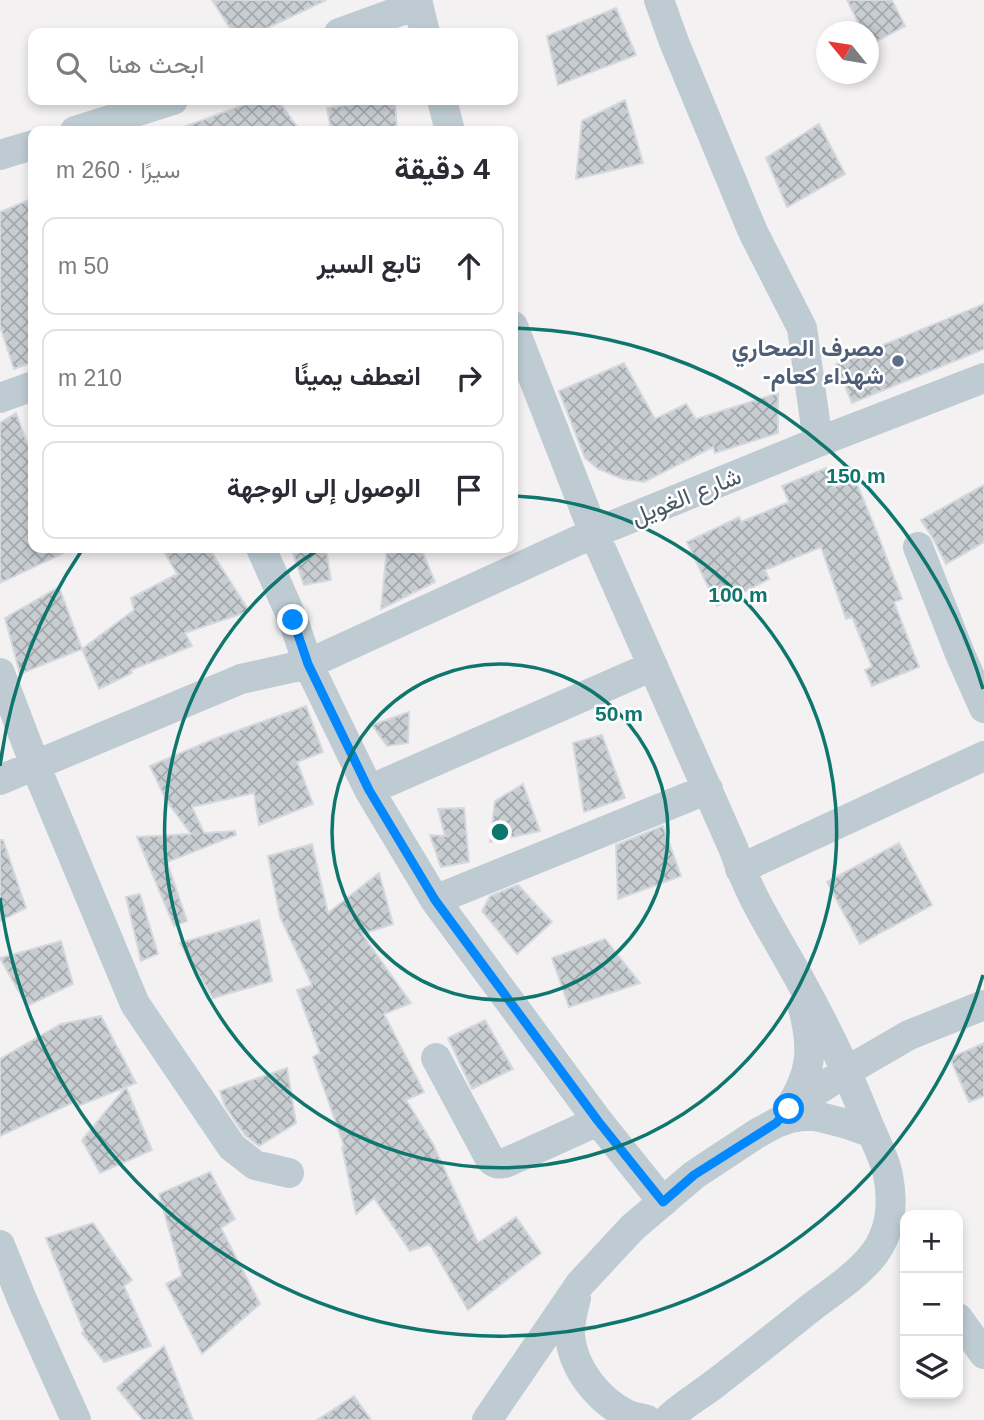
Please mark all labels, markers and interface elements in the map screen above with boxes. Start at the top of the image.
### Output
north arrow [816,21,879,84]
search box [28,28,518,105]
icon: search [52,48,90,86]
text: ابحث هنا [108,49,204,79]
text: 4 دقيقة [394,152,490,185]
text: سيرًا · 260 m [56,157,180,183]
icon: ahead [450,247,488,285]
text: تابع السير [317,249,421,279]
text: 50 m [58,253,109,279]
place label: مصرف الصحاري -شهداء كعام [731,334,884,392]
marker: مصرف الصحاري -شهداء كعام [890,353,906,369]
icon: right [450,359,488,397]
text: انعطف يمينًا [294,361,421,391]
text: 210 m [58,365,122,391]
street label: شارع الغويل [627,462,746,533]
text: 150 m [826,464,886,487]
icon: arrive [450,471,488,509]
text: الوصول إلى الوجهة [227,473,421,503]
text: 100 m [708,583,768,606]
route end [277,604,308,635]
text: 50 m [595,702,643,725]
centre of rings [488,820,512,844]
route start [773,1093,804,1124]
map controls [900,1210,963,1399]
button: + [900,1210,963,1273]
button: − [900,1273,963,1336]
button: layers [900,1336,963,1399]

